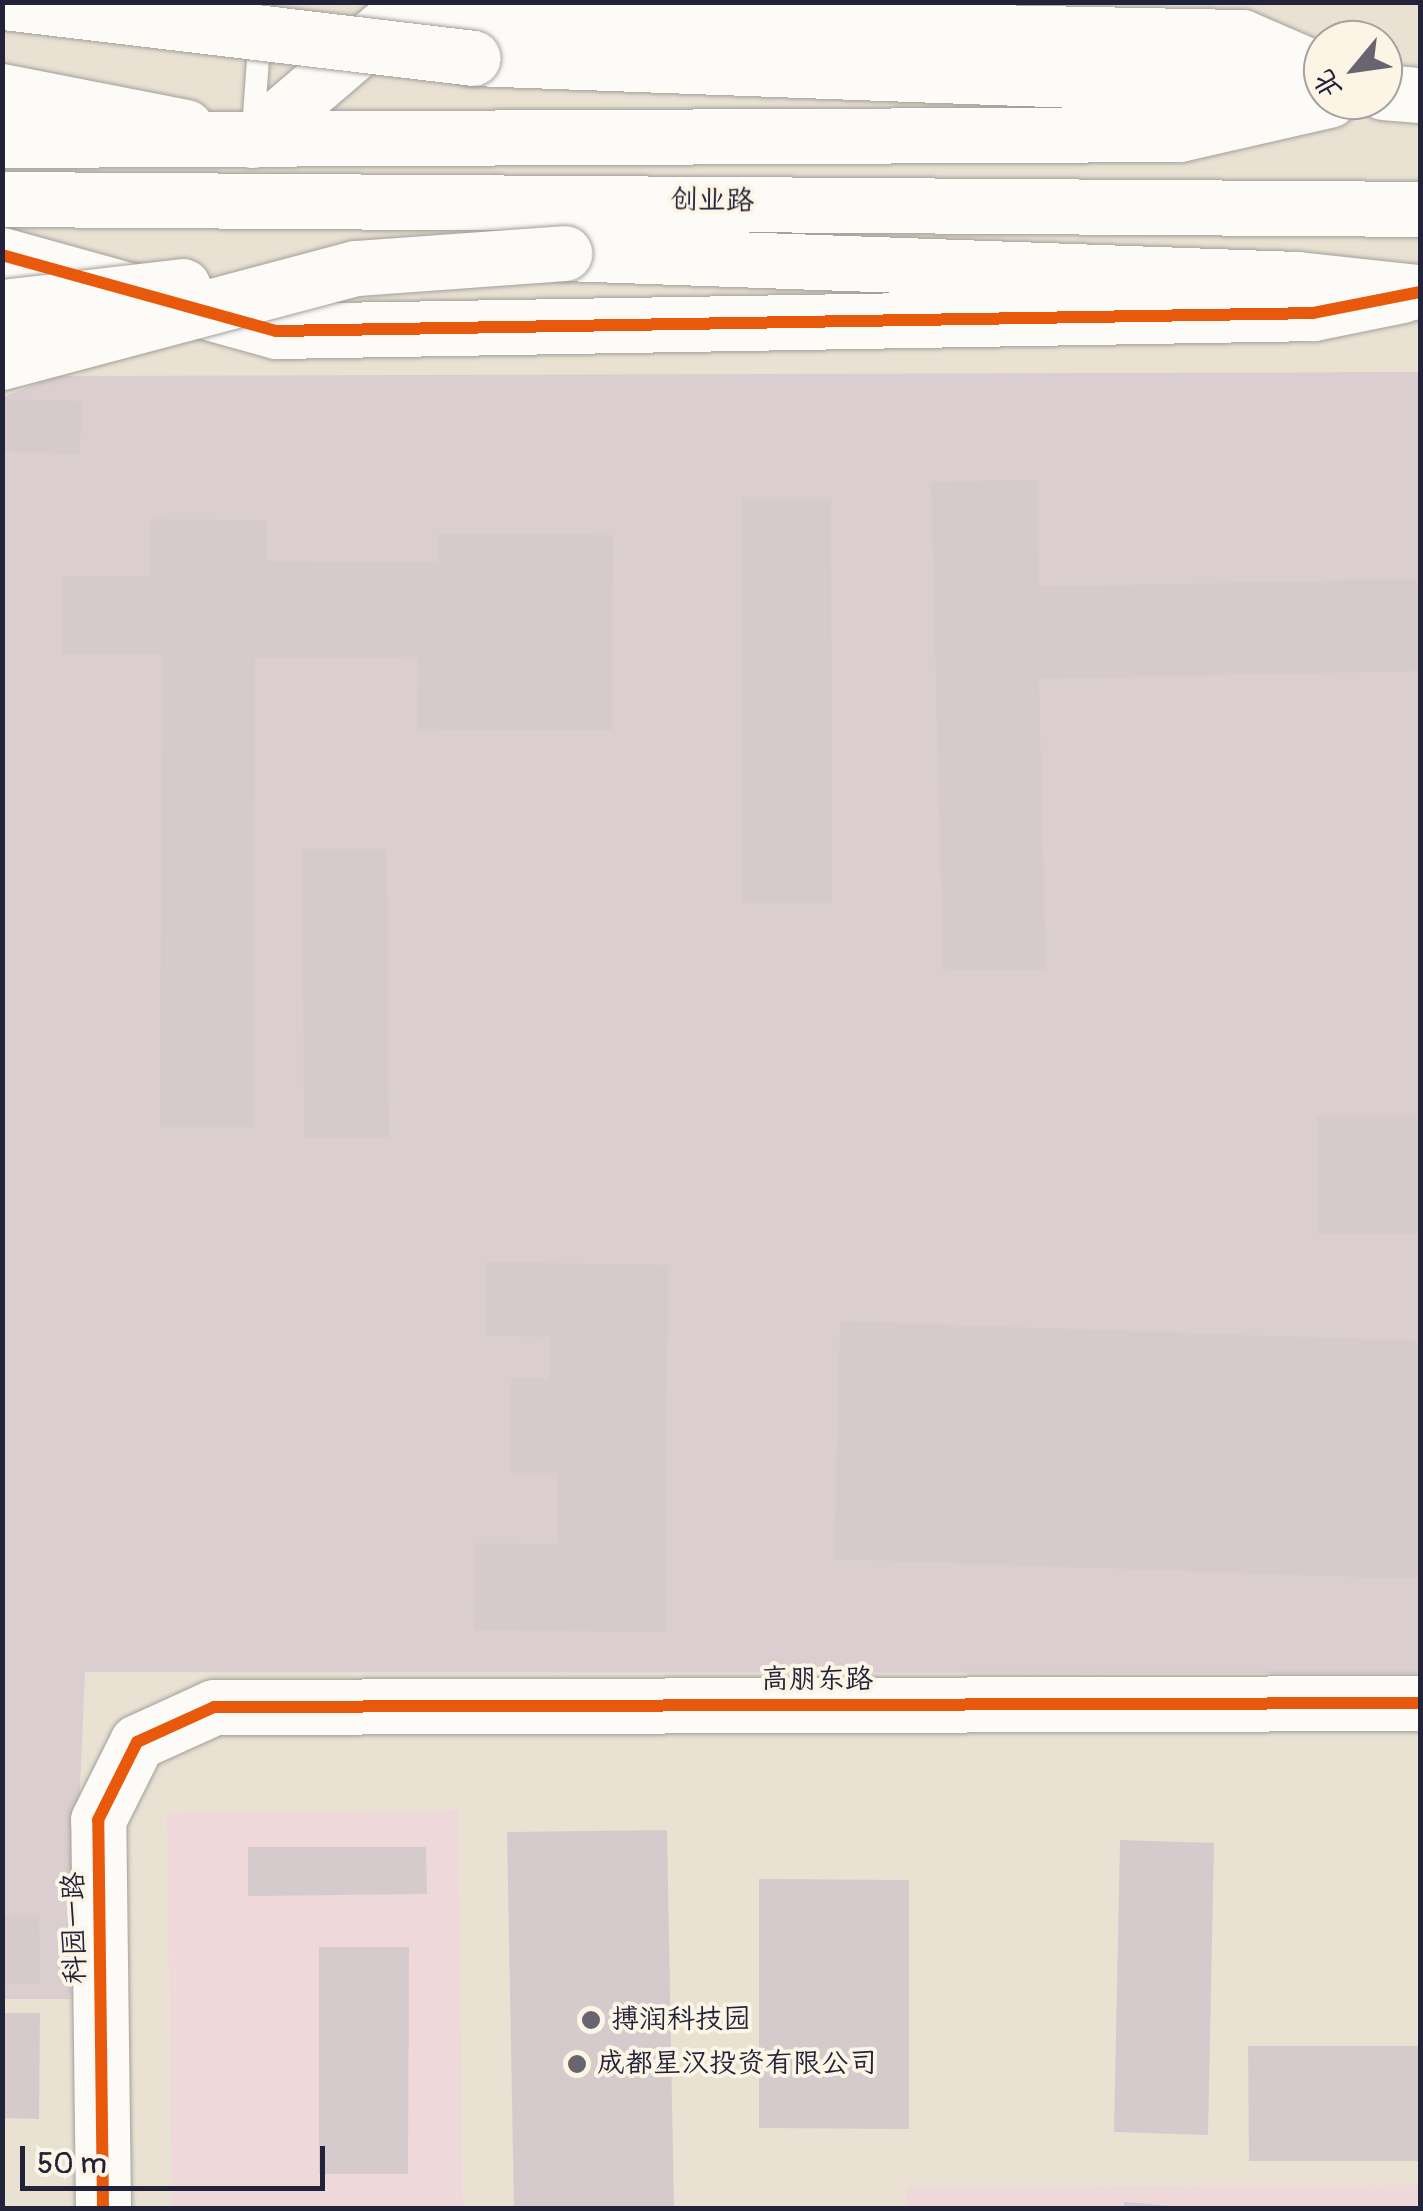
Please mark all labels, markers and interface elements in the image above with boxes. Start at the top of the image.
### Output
north arrow [1303,20,1403,120]
text: 北 [1306,63,1350,105]
street label: 创业路 [670,183,754,219]
street label: 高朋东路 [761,1663,873,1697]
street label: 科园一路 [57,1872,93,1984]
place label: 搏润科技园 [611,2003,751,2037]
marker: 搏润科技园 [580,2009,602,2031]
place label: 成都星汉投资有限公司 [597,2047,877,2081]
marker: 成都星汉投资有限公司 [566,2053,588,2075]
scale bar [25,2126,330,2188]
text: 50 m [37,2145,107,2182]

